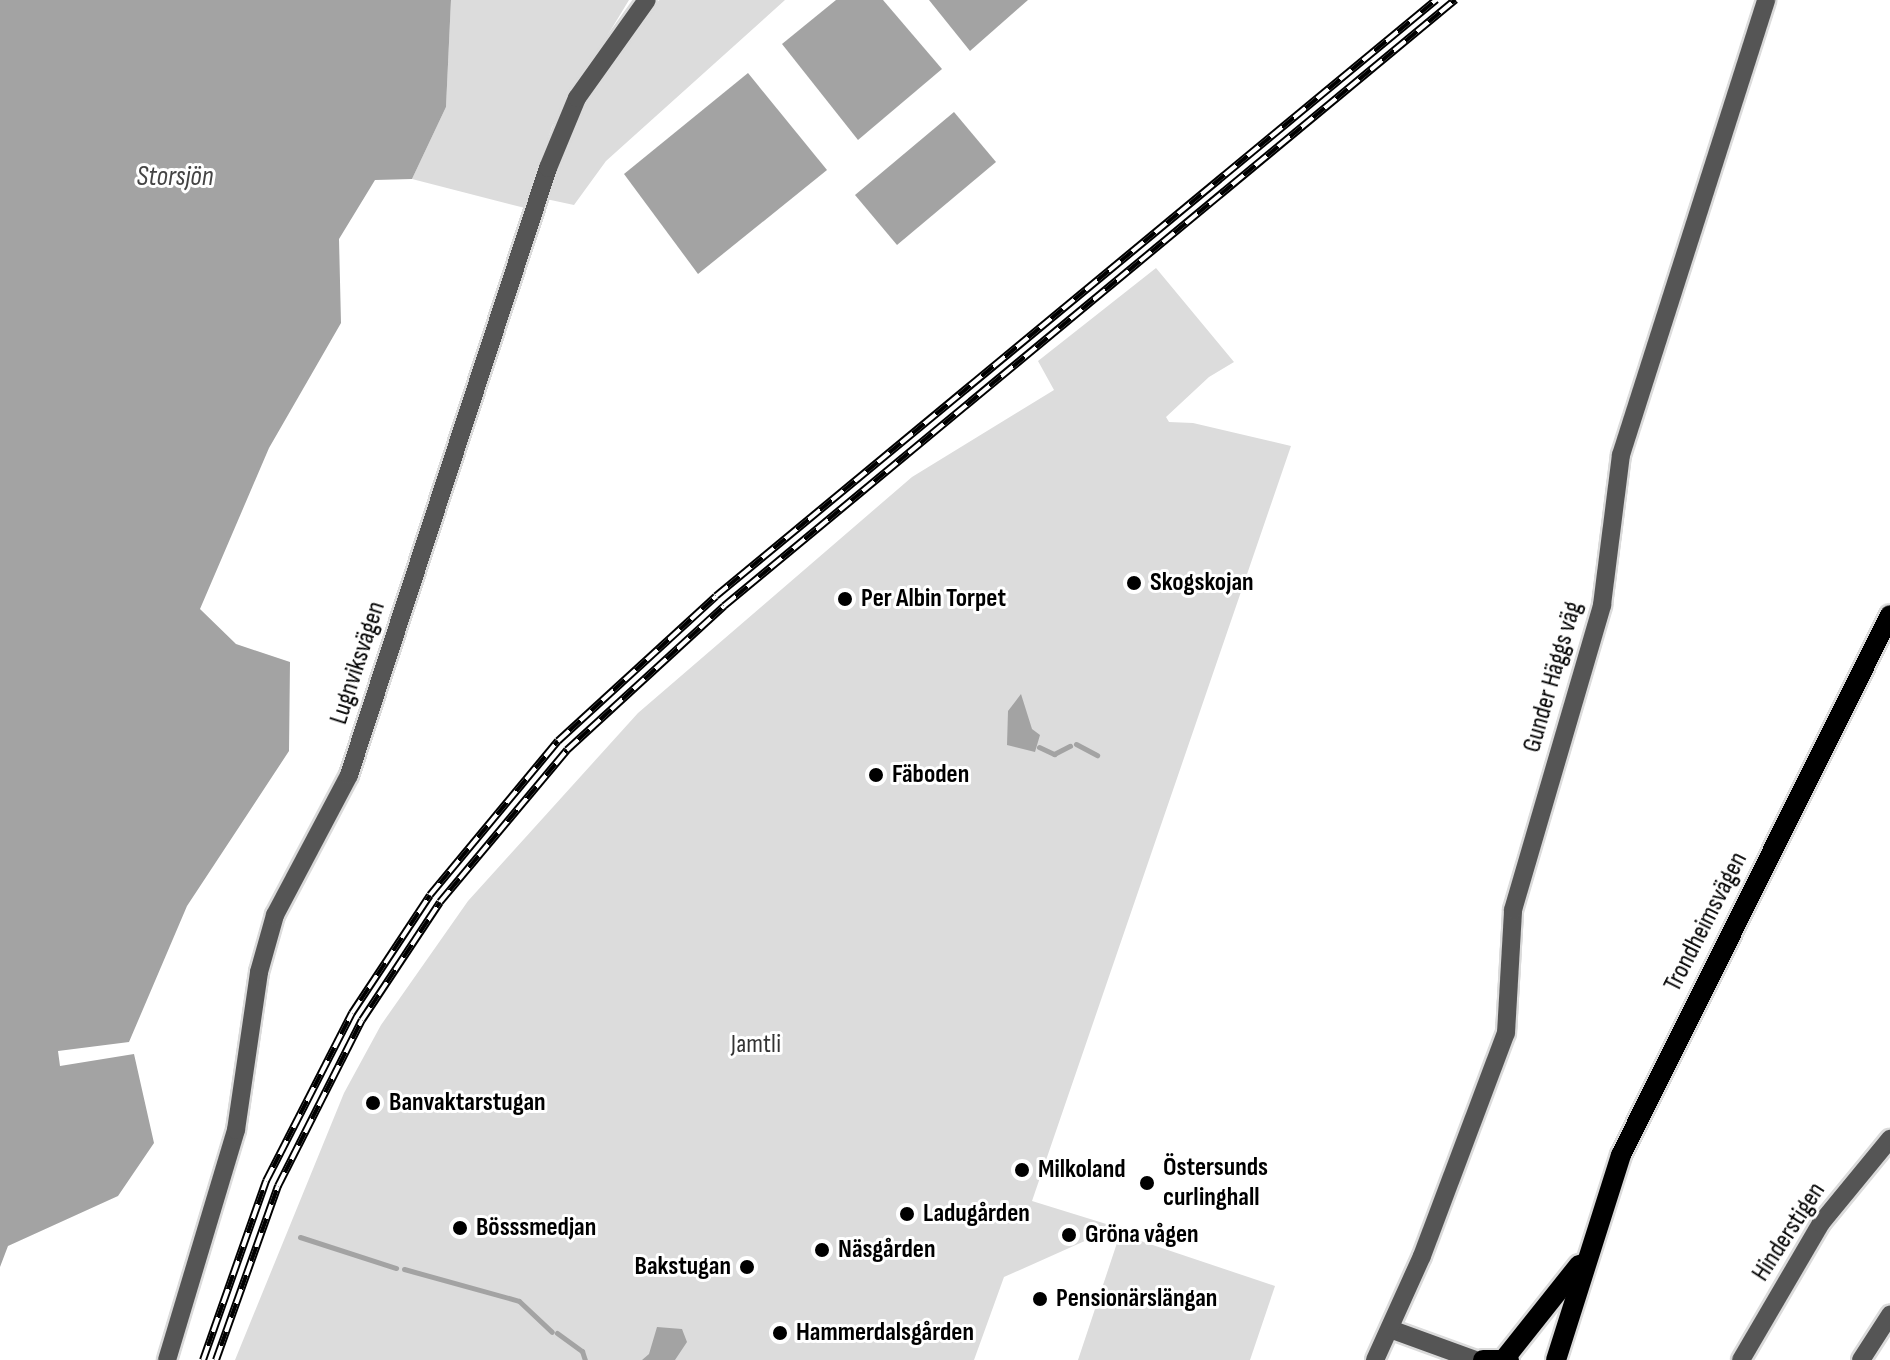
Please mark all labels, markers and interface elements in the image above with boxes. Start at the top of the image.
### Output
water label: Storsjön [137,160,213,194]
place label: Skogskojan [1150,567,1254,599]
marker: Skogskojan [1125,574,1143,592]
place label: Per Albin Torpet [861,583,1006,615]
marker: Per Albin Torpet [836,590,854,608]
street label: Lugnviksvägen [324,598,392,728]
street label: Gunder Häggs väg [1517,598,1589,756]
place label: Fäboden [892,759,969,791]
marker: Fäboden [867,766,885,784]
street label: Trondheimsvägen [1658,847,1754,997]
park label: Jamtli [731,1029,781,1061]
place label: Banvaktarstugan [389,1087,546,1119]
marker: Banvaktarstugan [364,1094,382,1112]
place label: Östersunds curlinghall [1163,1152,1268,1214]
place label: Milkoland [1038,1154,1126,1186]
marker: Milkoland [1013,1161,1031,1179]
marker: Östersunds curlinghall [1138,1174,1156,1192]
street label: Hinderstigen [1746,1177,1832,1287]
place label: Ladugården [923,1198,1030,1230]
marker: Ladugården [898,1205,916,1223]
place label: Bösssmedjan [476,1212,596,1244]
marker: Bösssmedjan [451,1219,469,1237]
place label: Gröna vågen [1085,1219,1199,1251]
marker: Gröna vågen [1060,1226,1078,1244]
place label: Näsgården [838,1234,935,1266]
marker: Näsgården [813,1241,831,1259]
place label: Bakstugan [634,1251,731,1283]
marker: Bakstugan [738,1258,756,1276]
place label: Pensionärslängan [1056,1283,1217,1315]
marker: Pensionärslängan [1031,1290,1049,1308]
place label: Hammerdalsgården [796,1317,974,1349]
marker: Hammerdalsgården [771,1324,789,1342]

